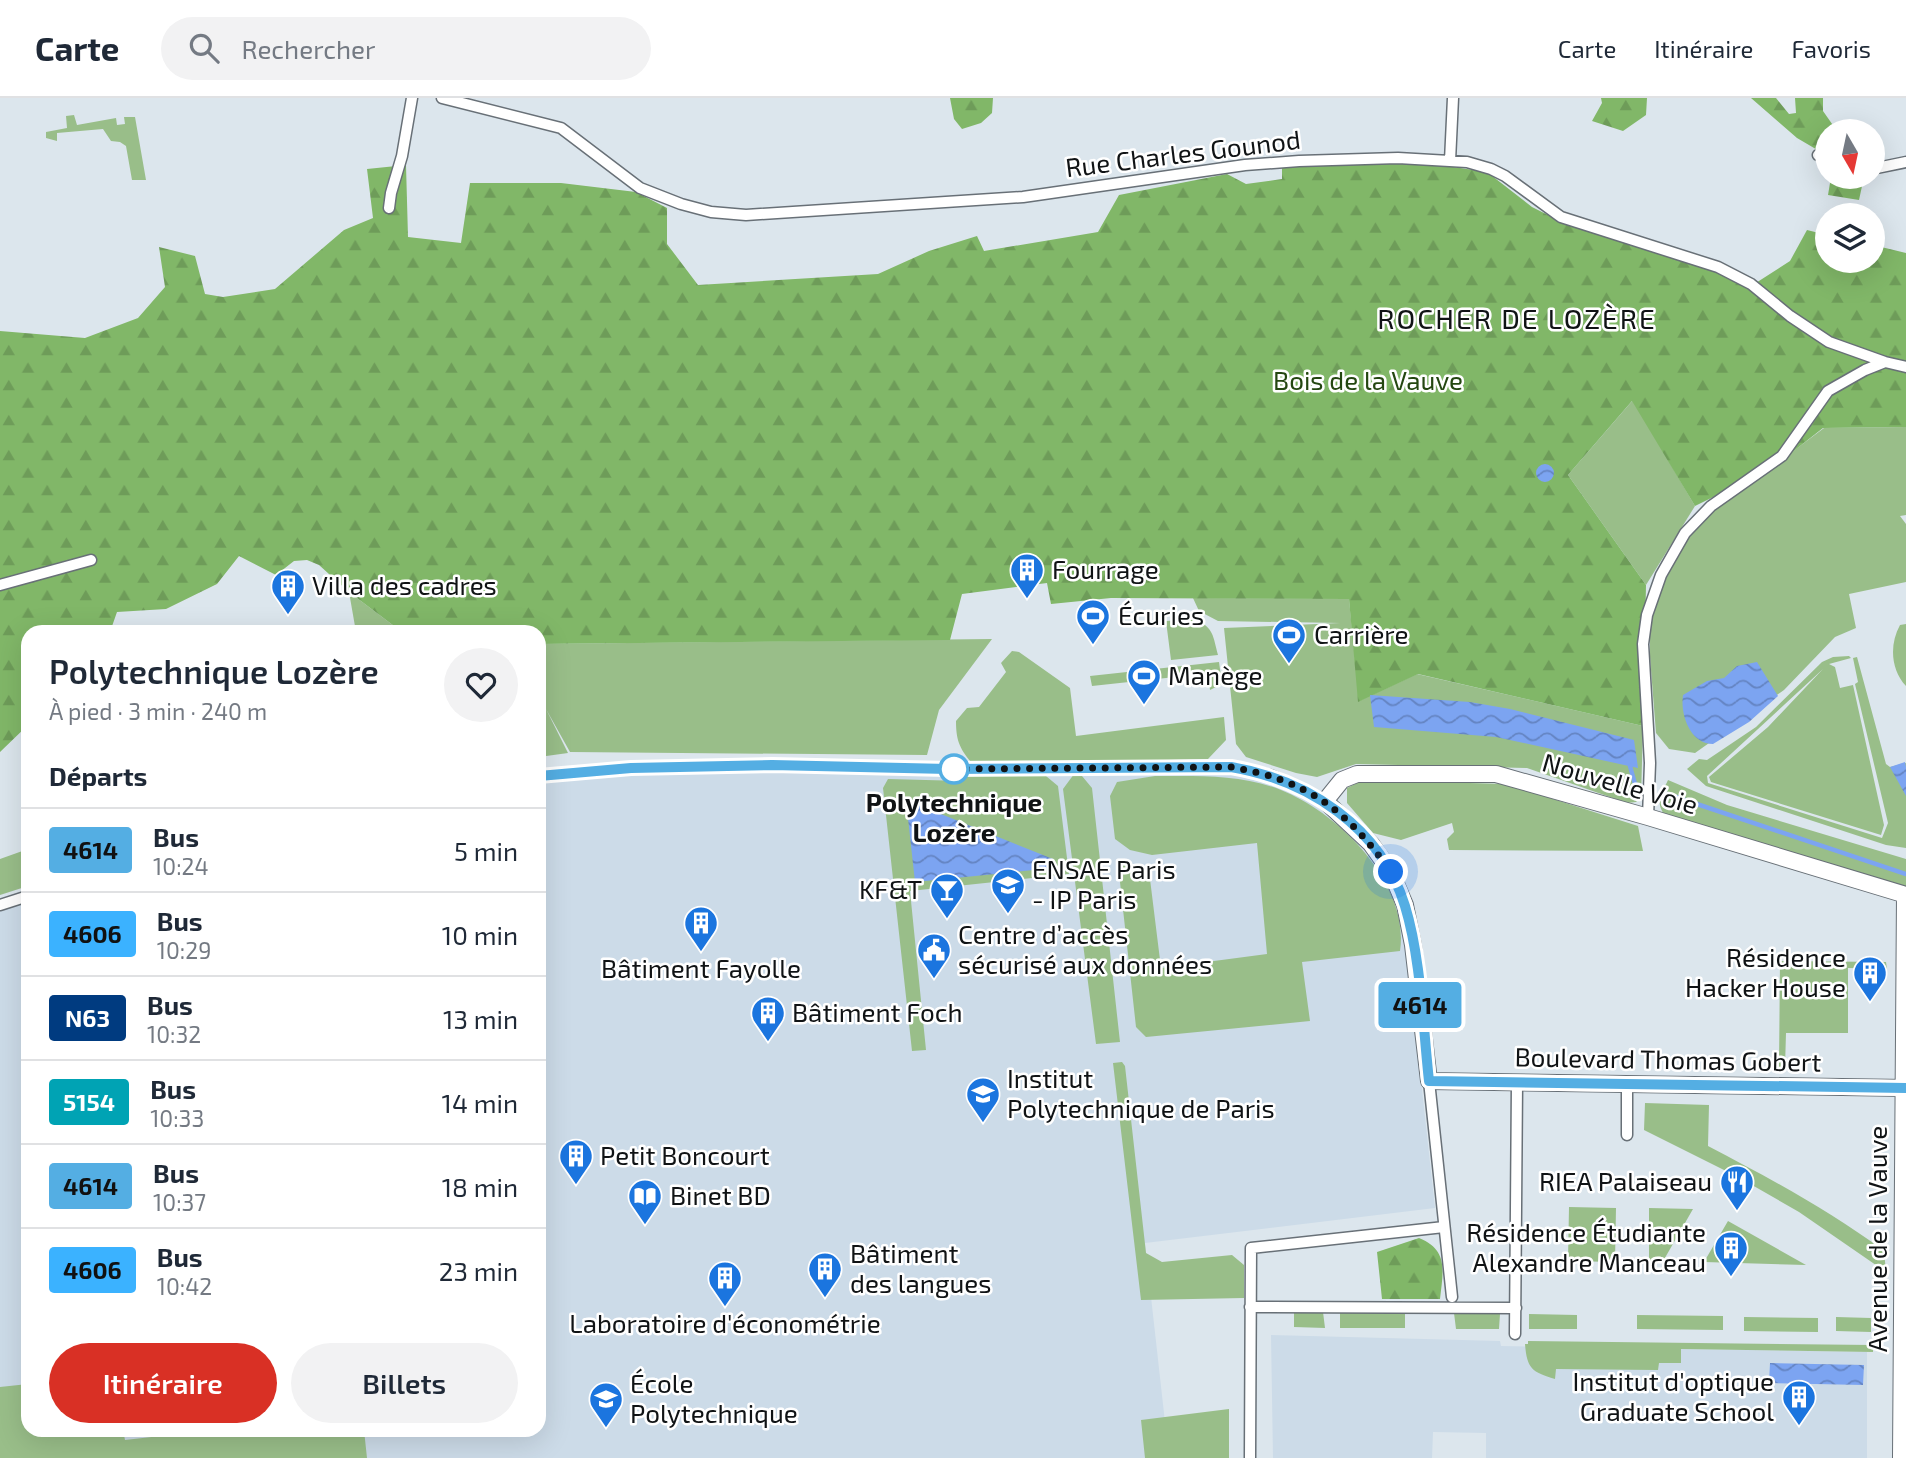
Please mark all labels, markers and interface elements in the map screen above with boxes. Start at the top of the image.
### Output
search box [161,17,651,80]
text: Carte [35,28,119,68]
icon: search [185,29,223,67]
text: Rechercher [241,33,375,64]
text: Carte [1558,34,1616,63]
text: Itinéraire [1654,34,1753,63]
text: Favoris [1791,34,1871,63]
north arrow [1815,119,1885,189]
map controls [1815,119,1885,273]
street label: Rue Charles Gounod [1063,123,1302,182]
button: layers [1815,203,1885,273]
district label: ROCHER DE LOZÈRE [1377,301,1657,335]
park label: Bois de la Vauve [1273,364,1463,395]
building icon: Fourrage [1008,551,1046,600]
place label: Fourrage [1052,553,1159,584]
building icon: Villa des cadres [269,567,307,616]
place label: Villa des cadres [312,569,497,600]
sports icon: Écuries [1074,597,1112,646]
place label: Écuries [1118,599,1204,630]
sports icon: Carrière [1270,616,1308,665]
place label: Carrière [1314,618,1408,649]
button: heart [444,648,518,722]
text: Polytechnique Lozère [49,651,379,691]
sports icon: Manège [1125,657,1163,706]
place label: Manège [1168,659,1263,690]
text: À pied · 3 min · 240 m [49,697,267,725]
street label: Nouvelle Voie [1539,746,1702,820]
marker: Polytechnique Lozère [939,754,969,784]
text: Départs [49,760,147,791]
place label: Polytechnique Lozère [866,786,1042,847]
text: Bus [153,821,199,852]
text: 4614 [63,835,118,864]
text: 5 min [454,835,518,866]
text: 10:24 [153,852,209,880]
place label: ENSAE Paris - IP Paris [1032,853,1176,914]
your location [1373,854,1408,889]
school or university icon: ENSAE Paris - IP Paris [989,866,1027,915]
bar icon: KF&T [928,871,966,920]
place label: KF&T [859,873,922,904]
building icon: Bâtiment Fayolle [682,904,720,953]
text: Bus [157,905,203,936]
place label: Centre d’accès sécurisé aux données [958,918,1212,979]
text: 4606 [63,919,122,948]
text: 10 min [442,919,518,950]
public building icon: Centre d’accès sécurisé aux données [915,931,953,980]
text: 10:29 [157,936,211,964]
place label: Résidence Hacker House [1685,941,1846,1002]
place label: Bâtiment Fayolle [601,952,801,983]
building icon: Résidence Hacker House [1851,954,1889,1003]
line badge: 4614 [1371,982,1469,1028]
text: Bus [147,989,193,1020]
text: 4614 [1392,990,1448,1019]
building icon: Bâtiment Foch [749,994,787,1043]
place label: Bâtiment Foch [792,996,962,1027]
text: N63 [65,1003,110,1032]
text: 13 min [443,1003,518,1034]
text: 10:32 [147,1020,201,1048]
street label: Boulevard Thomas Gobert [1514,1040,1822,1077]
place label: Institut Polytechnique de Paris [1007,1062,1275,1123]
text: Bus [150,1073,196,1104]
school or university icon: Institut Polytechnique de Paris [964,1075,1002,1124]
text: 5154 [63,1087,115,1116]
text: 14 min [442,1087,518,1118]
text: 10:33 [150,1104,204,1132]
street label: Avenue de la Vauve [1861,1126,1892,1352]
building icon: Petit Boncourt [557,1137,595,1186]
place label: Petit Boncourt [600,1139,770,1170]
text: Bus [153,1157,199,1188]
restaurant icon: RIEA Palaiseau [1718,1163,1756,1212]
place label: RIEA Palaiseau [1539,1165,1712,1196]
text: 4614 [63,1171,118,1200]
text: 18 min [442,1171,518,1202]
library icon: Binet BD [626,1177,664,1226]
place label: Binet BD [670,1179,771,1210]
text: 10:37 [153,1188,206,1216]
place label: Résidence Étudiante Alexandre Manceau [1466,1216,1706,1277]
building icon: Résidence Étudiante Alexandre Manceau [1712,1229,1750,1278]
place label: Bâtiment des langues [850,1237,991,1298]
text: Bus [157,1241,203,1272]
building icon: Bâtiment des langues [806,1250,844,1299]
text: 4606 [63,1255,122,1284]
text: 23 min [439,1255,518,1286]
building icon: Laboratoire d'économétrie [706,1259,744,1308]
text: 10:42 [157,1272,212,1300]
place label: Laboratoire d'économétrie [569,1307,881,1338]
button: Itinéraire [49,1343,277,1423]
button: Billets [291,1343,518,1423]
place label: Institut d'optique Graduate School [1572,1365,1774,1426]
place label: École Polytechnique [630,1367,798,1428]
building icon: Institut d'optique Graduate School [1780,1378,1818,1427]
school or university icon: École Polytechnique [587,1380,625,1429]

